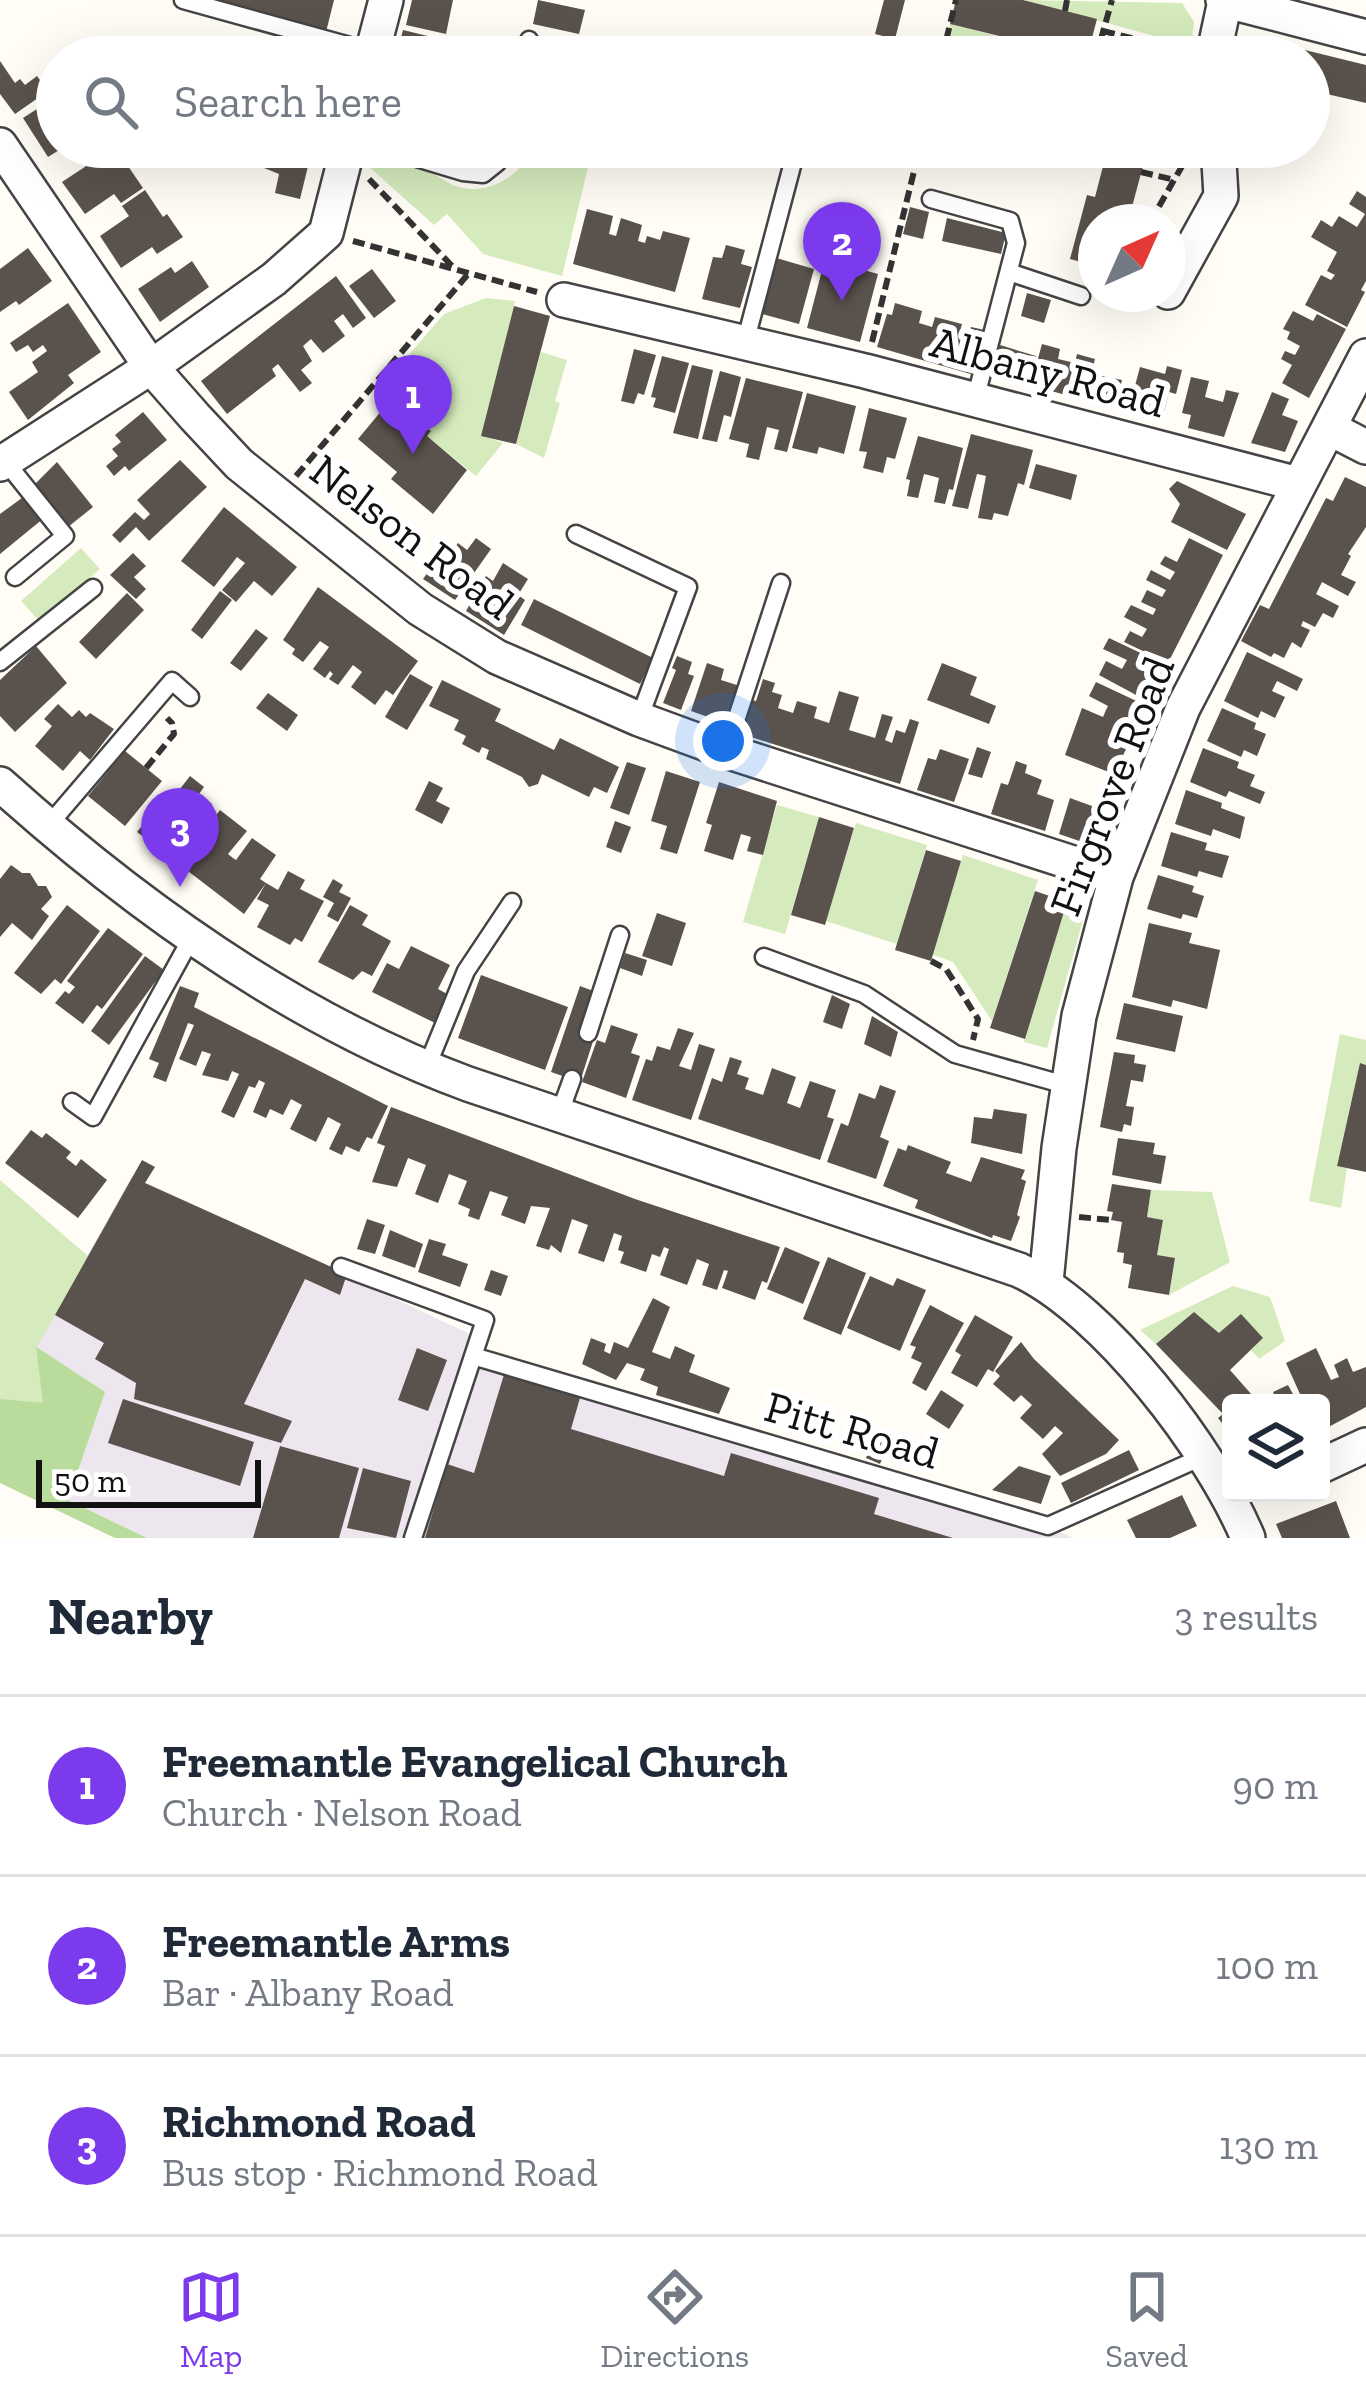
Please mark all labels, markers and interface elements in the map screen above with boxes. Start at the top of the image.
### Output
search box [36,36,1330,168]
icon: search [78,69,144,135]
text: Search here [174,75,402,129]
pin: 2 [803,202,881,301]
north arrow [1078,204,1186,312]
street label: Albany Road [925,315,1171,429]
pin: 1 [374,355,452,454]
street label: Nelson Road [300,443,525,631]
street label: Firgrove Road [1038,649,1186,923]
your location [693,711,753,771]
pin: 3 [141,788,219,887]
street label: Pitt Road [759,1379,946,1481]
map controls [1222,1394,1330,1502]
button: layers [1222,1394,1330,1502]
scale bar [36,1454,261,1507]
text: 50 m [54,1461,126,1500]
text: Nearby [48,1586,213,1647]
text: 3 results [1174,1593,1318,1640]
text: Freemantle Evangelical Church [162,1735,788,1789]
text: 1 [79,1762,95,1809]
text: 90 m [1232,1762,1318,1809]
text: Church · Nelson Road [162,1789,522,1836]
text: Freemantle Arms [162,1915,510,1969]
text: 2 [77,1942,97,1989]
text: 100 m [1216,1942,1318,1989]
text: Bar · Albany Road [162,1969,454,2016]
text: Richmond Road [162,2095,476,2149]
text: 3 [77,2122,97,2169]
text: 130 m [1219,2122,1318,2169]
text: Bus stop · Richmond Road [162,2149,598,2196]
tab: Map [178,2264,244,2375]
tab: Directions [600,2264,749,2375]
tab: Saved [1105,2264,1188,2375]

